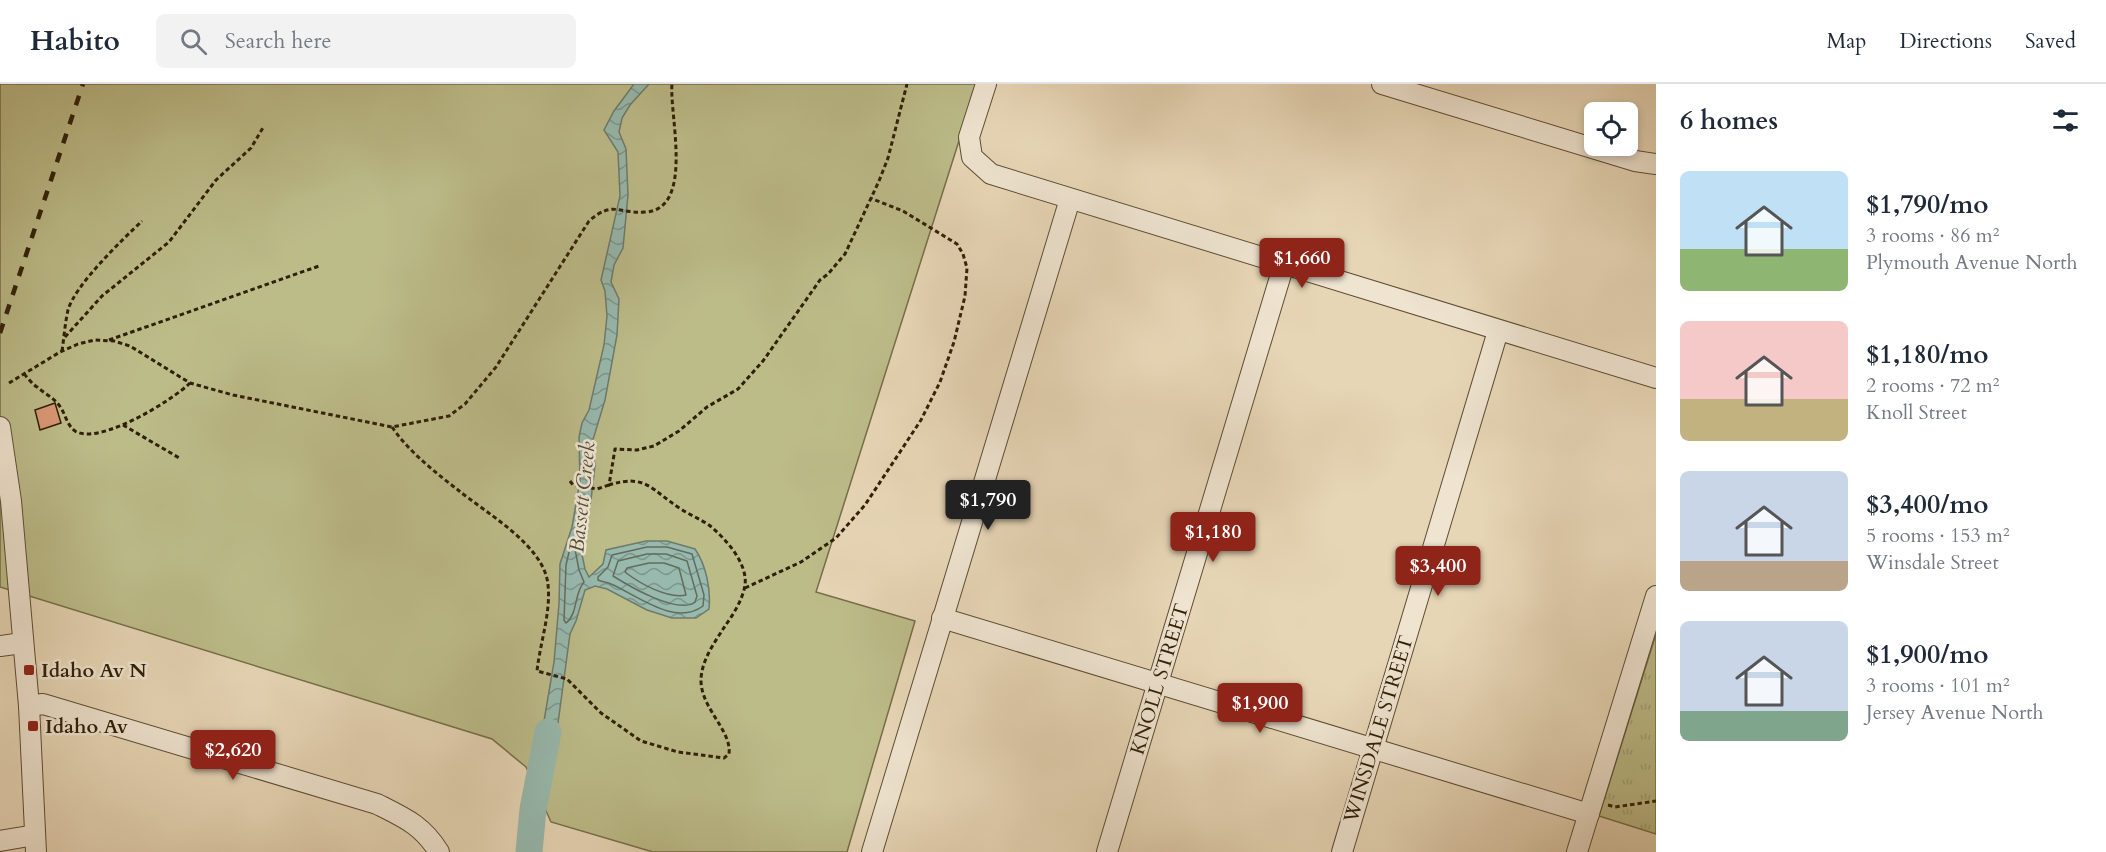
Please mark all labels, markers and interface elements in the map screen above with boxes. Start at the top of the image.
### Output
search box [156,14,576,68]
text: Habito [30,22,120,60]
icon: search [177,25,210,58]
text: Search here [225,26,331,56]
text: Map [1826,27,1866,56]
text: Directions [1899,27,1992,56]
text: Saved [2025,27,2076,56]
map controls [1584,102,1638,156]
button: locate [1584,102,1638,156]
text: 6 homes [1680,103,1778,138]
icon: filters [2049,104,2082,137]
text: $1,790/mo [1866,187,1989,222]
icon: home [1728,195,1800,267]
text: 3 rooms · 86 m² [1866,222,1999,249]
pin: $1,660 [1253,238,1351,289]
text: $1,660 [1273,244,1331,271]
text: Plymouth Avenue North [1866,249,2078,276]
text: $1,180/mo [1866,337,1989,372]
icon: home [1728,345,1800,417]
text: 2 rooms · 72 m² [1866,372,1999,399]
text: Knoll Street [1866,399,1967,426]
water label: Bassett Creek [562,439,603,554]
pin: $1,790 [939,480,1037,531]
text: $1,790 [959,486,1017,513]
text: $3,400/mo [1866,487,1989,522]
icon: home [1728,495,1800,567]
pin: $1,180 [1164,512,1262,563]
text: $1,180 [1184,518,1242,545]
text: 5 rooms · 153 m² [1866,522,2010,549]
pin: $3,400 [1389,546,1487,597]
text: Winsdale Street [1866,549,1999,576]
text: $3,400 [1409,552,1467,579]
street label: KNOLL STREET [1124,600,1195,758]
street label: WINSDALE STREET [1337,632,1420,827]
text: $1,900/mo [1866,637,1989,672]
icon: home [1728,645,1800,717]
place label: Idaho Av N [41,657,147,684]
marker: Idaho Av N [22,663,36,677]
text: 3 rooms · 101 m² [1866,672,2010,699]
pin: $1,900 [1211,683,1309,734]
text: $1,900 [1231,689,1289,716]
text: Jersey Avenue North [1866,699,2044,726]
place label: Idaho Av [45,713,128,740]
marker: Idaho Av [26,719,40,733]
pin: $2,620 [184,730,282,781]
text: $2,620 [204,736,262,763]

